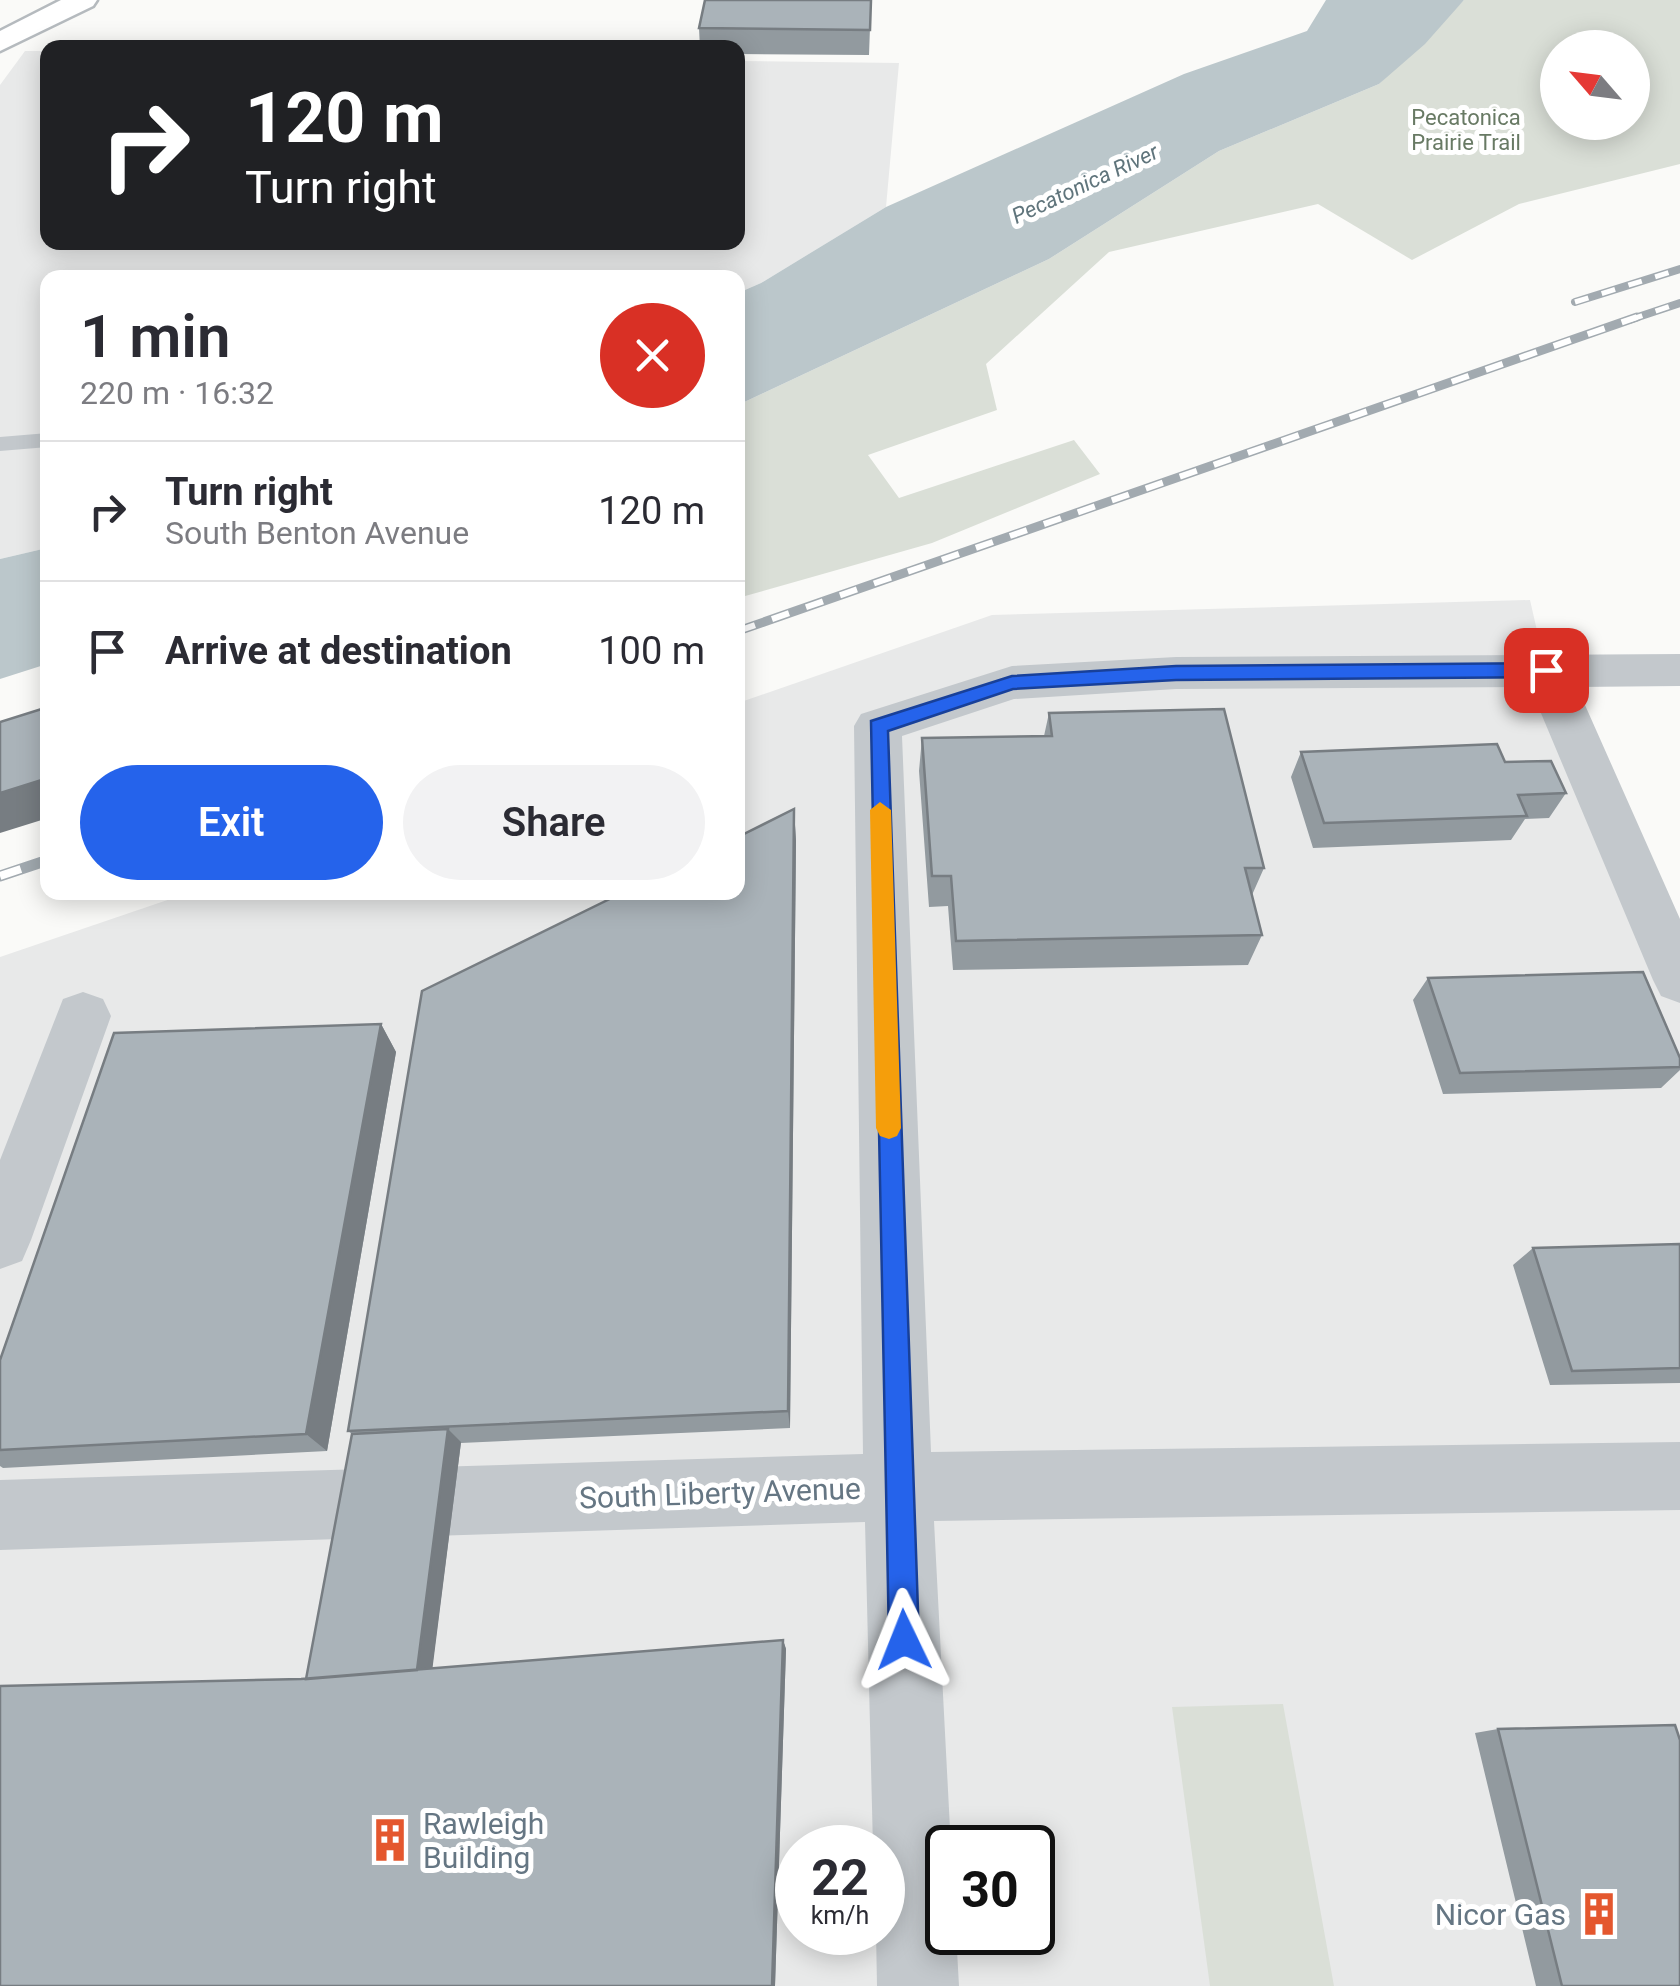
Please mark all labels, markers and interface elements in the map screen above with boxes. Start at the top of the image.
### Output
north arrow [1540,30,1650,140]
map controls [1540,30,1650,140]
text: 120 m [245,77,444,159]
icon: right [80,80,210,210]
park label: Pecatonica Prairie Trail [1411,105,1521,155]
water label: Pecatonica River [1008,139,1163,229]
text: Turn right [245,161,437,214]
text: 1 min [80,301,230,372]
button: close [600,303,705,408]
text: 220 m · 16:32 [80,374,274,412]
text: Turn right [165,470,333,514]
icon: right [80,484,135,539]
text: 120 m [598,489,705,533]
text: South Benton Avenue [165,514,469,552]
icon: arrive [80,624,135,679]
pin [1504,628,1589,713]
text: Arrive at destination [165,629,512,673]
text: 100 m [598,629,705,673]
icon: arrive [1519,643,1574,698]
button: Exit [80,765,383,880]
button: Share [403,765,705,880]
street label: South Liberty Avenue [579,1471,861,1515]
position arrow [852,1588,956,1692]
place label: Rawleigh Building [423,1806,544,1875]
building icon: Rawleigh Building [366,1816,414,1864]
speed limit sign: 30 [925,1825,1055,1955]
text: 22 [811,1849,869,1907]
building icon: Nicor Gas [1575,1890,1623,1938]
place label: Nicor Gas [1435,1897,1566,1932]
text: km/h [811,1901,869,1930]

